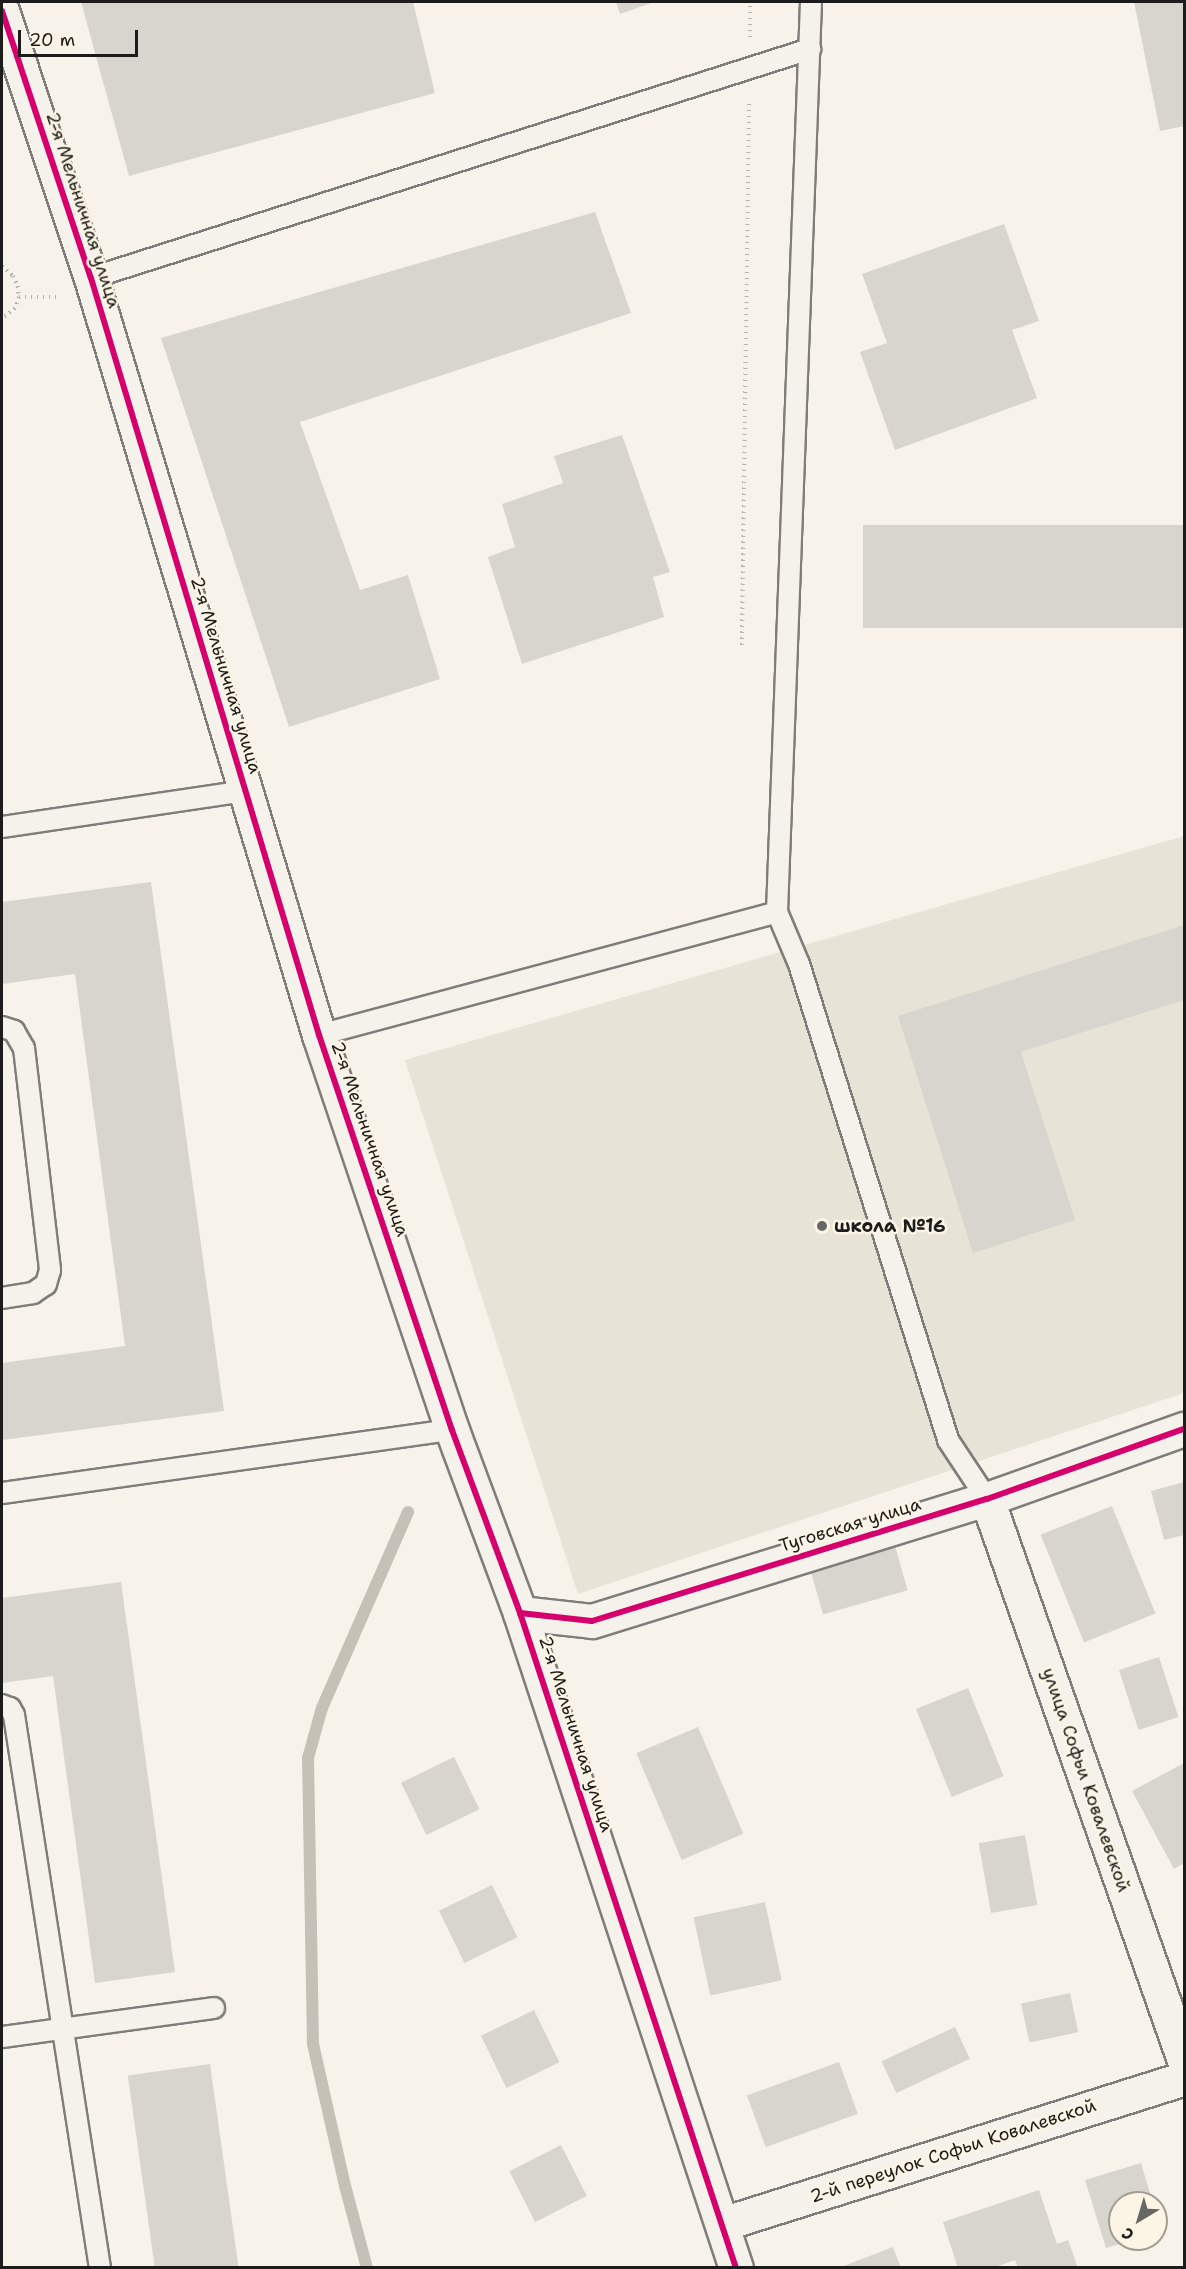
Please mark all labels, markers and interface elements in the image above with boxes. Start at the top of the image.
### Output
scale bar [21,18,141,56]
text: 20 m [29,28,75,52]
street label: 2-я Мельничная улица [41,109,125,311]
street label: 2-я Мельничная улица [186,574,266,776]
street label: 2-я Мельничная улица [326,1039,414,1239]
place label: школа №16 [834,1215,946,1237]
marker: школа №16 [815,1219,829,1233]
street label: Туговская улица [777,1493,923,1557]
street label: 2-я Мельничная улица [534,1633,618,1835]
street label: улица Софьи Ковалевской [1037,1665,1135,1895]
street label: 2-й переулок Софьи Ковалевской [807,2094,1099,2208]
north arrow [1108,2191,1168,2251]
text: С [1118,2223,1138,2245]

